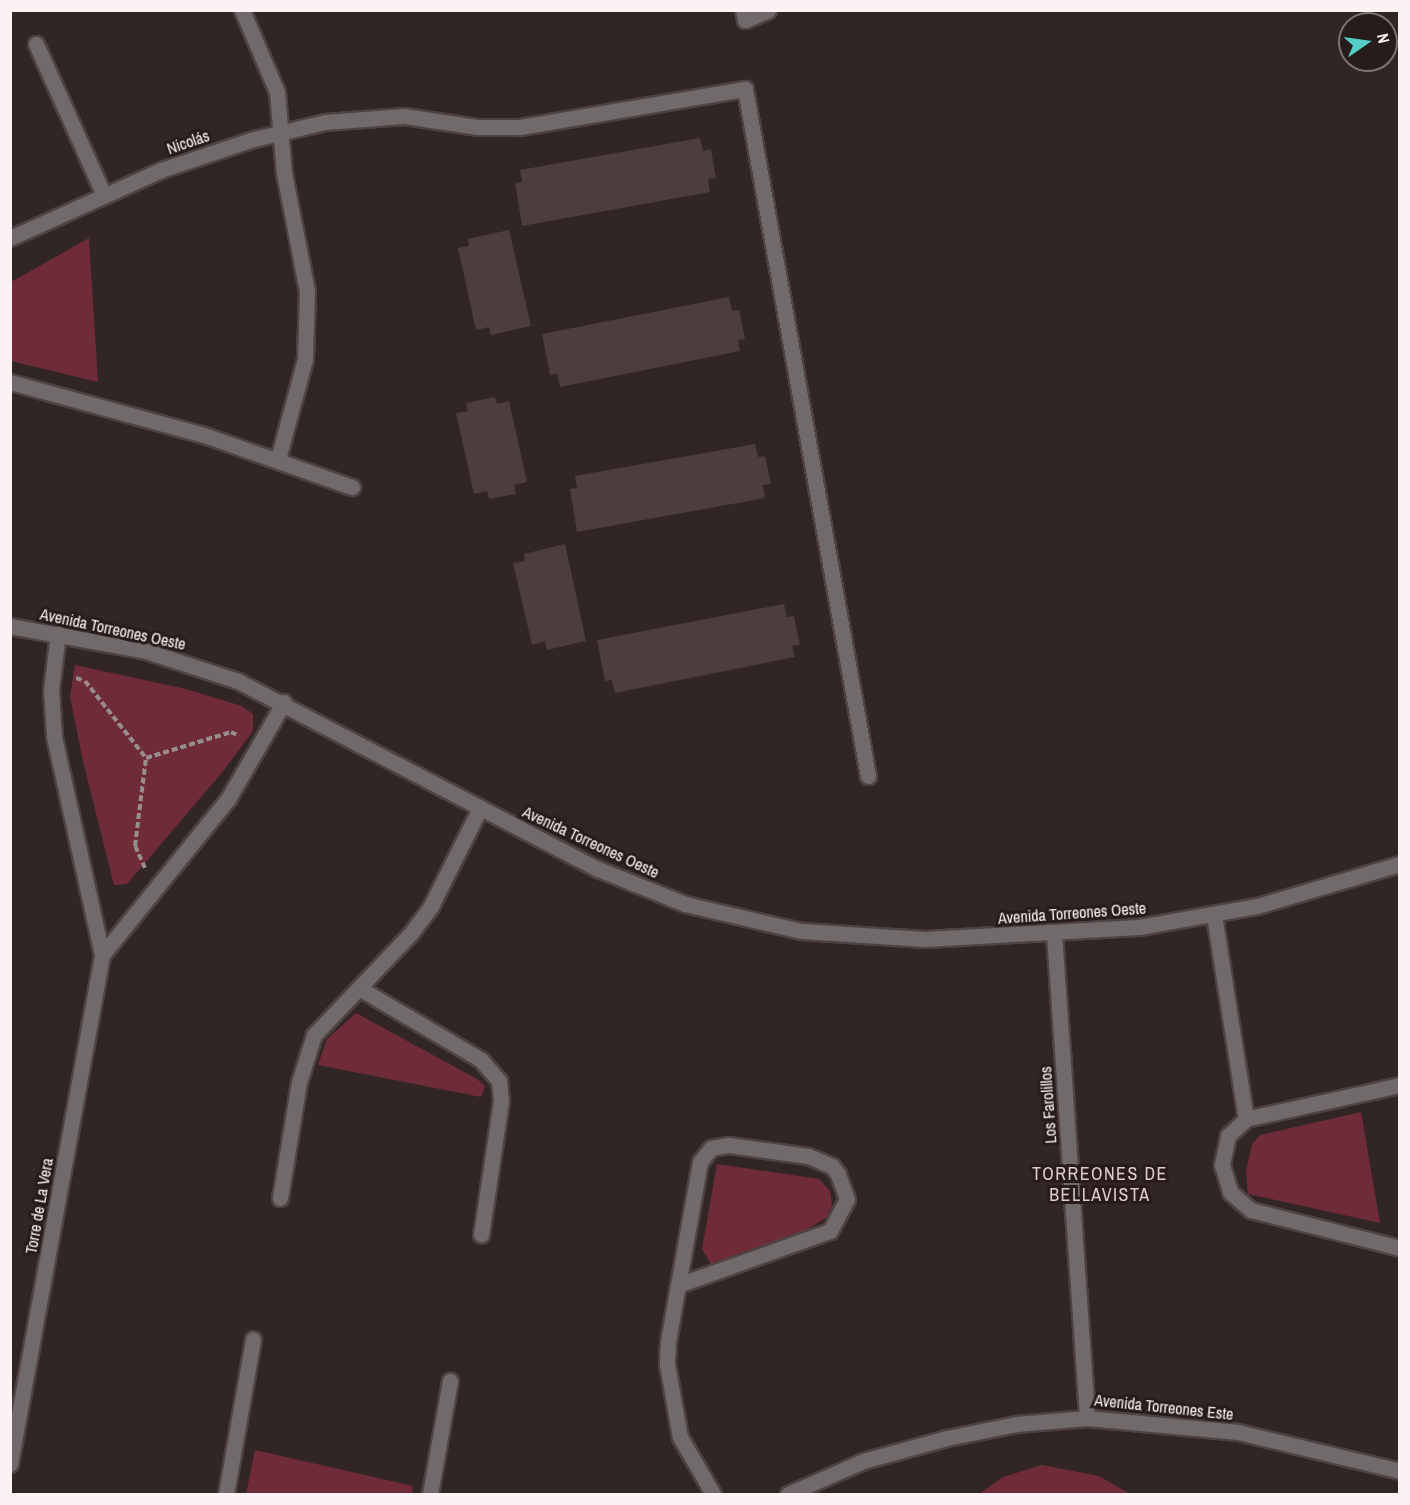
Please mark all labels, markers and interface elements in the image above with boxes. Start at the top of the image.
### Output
north arrow [1338,12,1398,72]
text: N [1372,31,1395,45]
street label: Nicolás [164,126,212,158]
street label: Avenida Torreones Oeste [38,604,188,654]
street label: Avenida Torreones Oeste [520,802,662,882]
street label: Avenida Torreones Oeste [997,898,1147,928]
street label: Los Farolillos [1036,1066,1060,1144]
street label: Torre de La Vera [21,1157,57,1255]
district label: TORREONES DE BELLAVISTA [1032,1164,1168,1206]
street label: Avenida Torreones Este [1093,1390,1235,1424]

